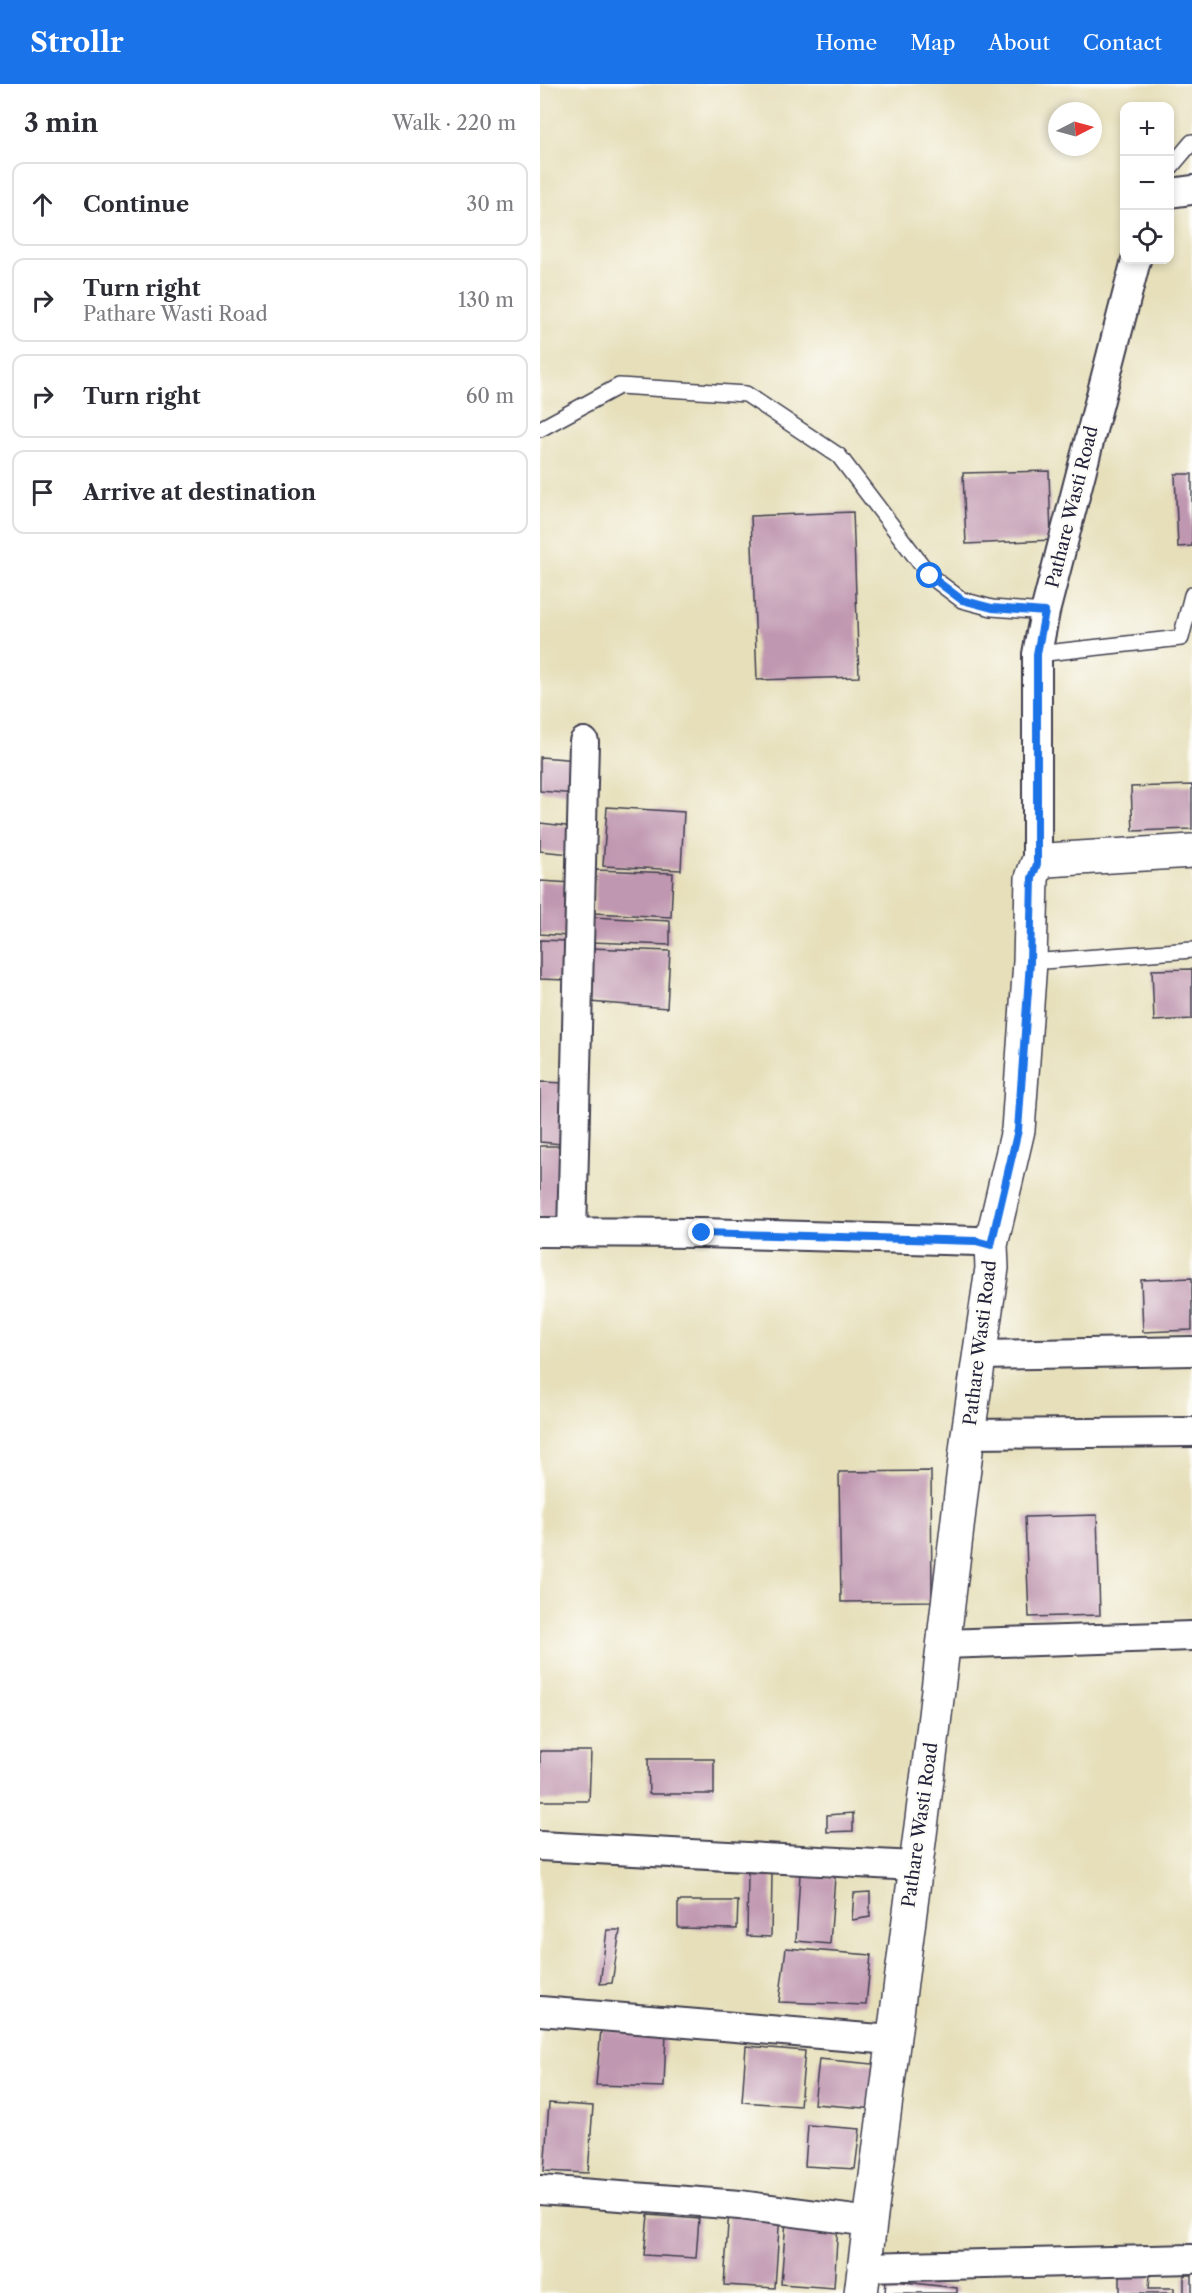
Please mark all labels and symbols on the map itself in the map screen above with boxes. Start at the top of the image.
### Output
north arrow [1048,102,1102,156]
street label: Pathare Wasti Road [1041,424,1103,590]
route start [916,562,942,588]
route end [688,1219,714,1245]
street label: Pathare Wasti Road [959,1259,1001,1427]
street label: Pathare Wasti Road [898,1741,942,1909]

